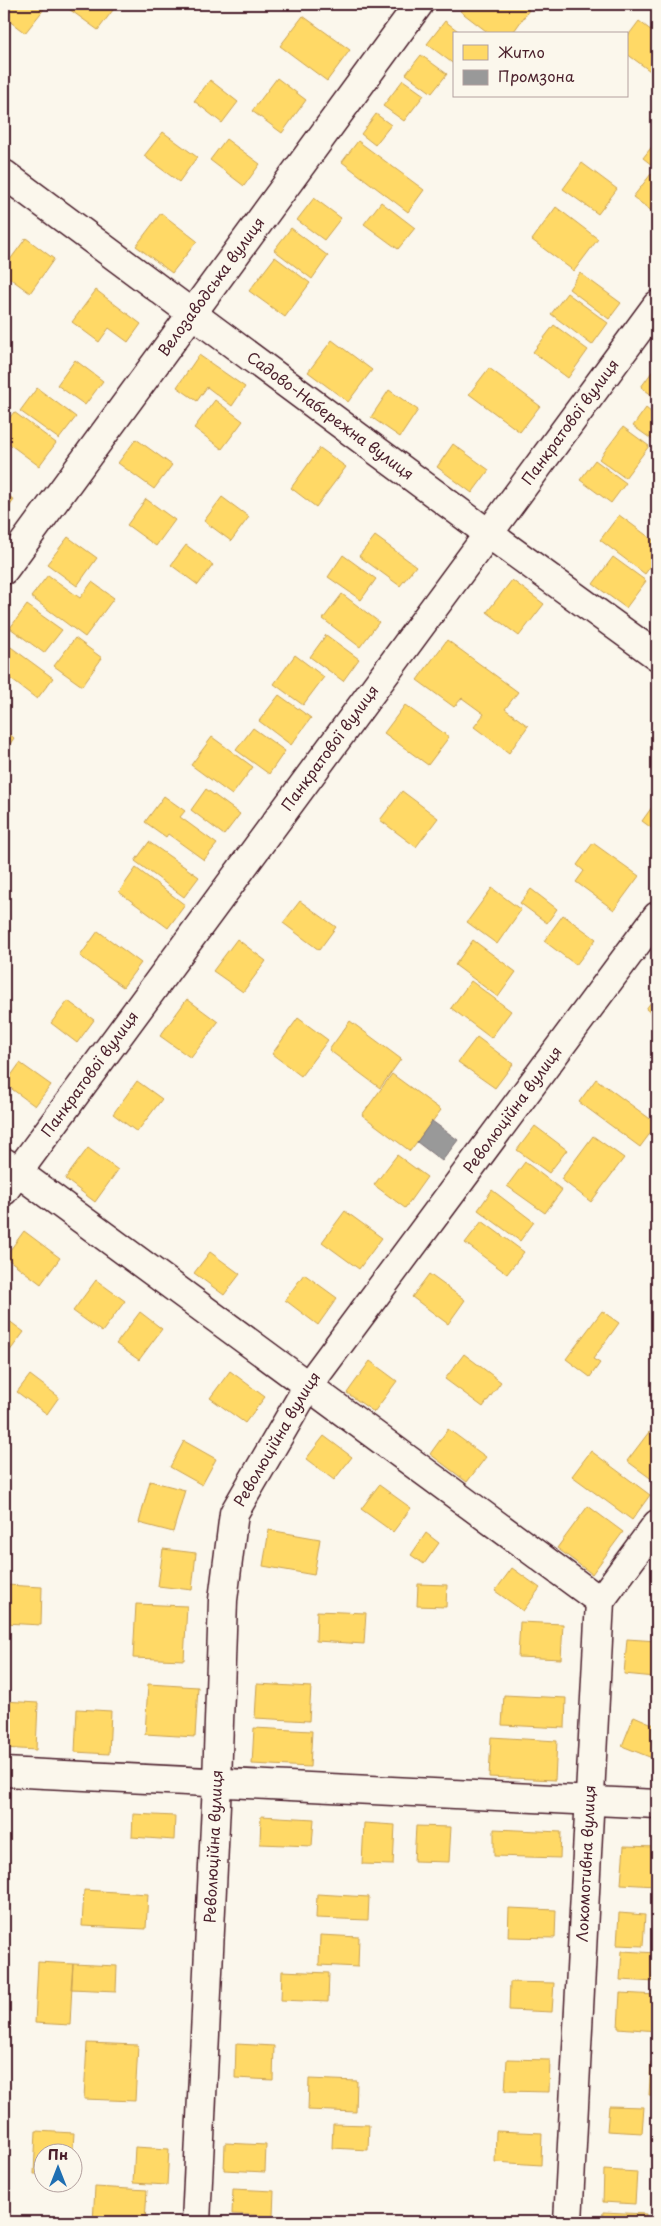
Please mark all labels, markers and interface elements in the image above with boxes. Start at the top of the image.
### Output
legend [453,32,628,98]
text: Житло [498,40,545,63]
text: Промзона [498,64,575,87]
street label: Велозаводська вулиця [151,212,269,361]
street label: Садово-Набережна вулиця [243,345,419,485]
street label: Панкратової вулиця [515,354,624,489]
street label: Панкратової вулиця [275,680,383,815]
street label: Панкратової вулиця [35,1006,143,1141]
street label: Революційна вулиця [457,1041,567,1178]
street label: Революційна вулиця [227,1366,325,1510]
street label: Революційна вулиця [197,1769,227,1923]
street label: Локомотивна вулиця [569,1784,601,1942]
north arrow [32,2144,82,2194]
text: Пн [48,2144,68,2165]

